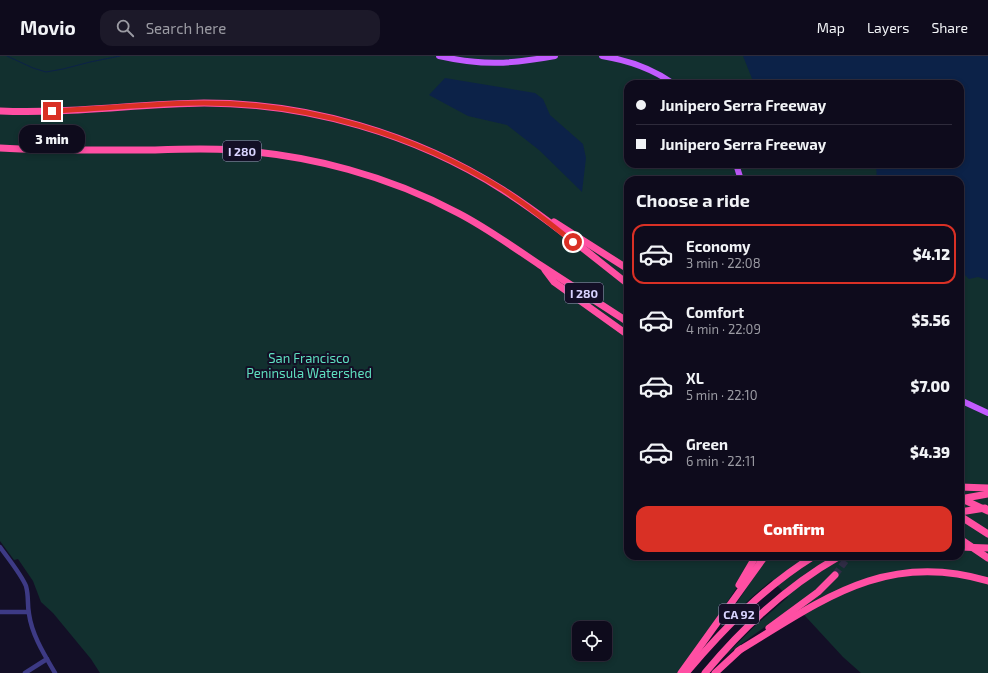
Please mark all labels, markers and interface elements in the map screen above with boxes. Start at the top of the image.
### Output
search box [100,10,380,46]
text: Movio [20,16,76,39]
icon: search [114,17,136,39]
text: Search here [146,19,226,37]
text: Map [817,19,845,36]
text: Layers [867,19,909,36]
text: Share [931,19,968,36]
text: Junipero Serra Freeway [660,96,826,114]
route end [43,102,61,120]
callout: 3 min [19,125,85,153]
text: 3 min [35,131,69,147]
text: Junipero Serra Freeway [660,135,826,153]
road number: I 280 [223,141,261,161]
text: Choose a ride [636,189,750,211]
route start [564,233,582,251]
icon: car [638,236,674,272]
text: Economy [686,237,751,255]
text: $4.12 [913,245,950,263]
text: 3 min · 22:08 [686,255,761,271]
road number: I 280 [565,283,603,303]
icon: car [638,302,674,338]
text: Comfort [686,303,744,321]
text: $5.56 [912,311,950,329]
text: 4 min · 22:09 [686,321,761,337]
park label: San Francisco Peninsula Watershed [246,350,372,381]
icon: car [638,368,674,404]
text: XL [686,369,704,387]
text: $7.00 [911,377,950,395]
text: 5 min · 22:10 [686,387,758,403]
icon: car [638,434,674,470]
text: Green [686,435,728,453]
text: $4.39 [910,443,950,461]
text: 6 min · 22:11 [686,453,755,469]
button: Confirm [636,506,952,552]
road number: CA 92 [719,604,759,624]
map controls [572,621,612,661]
button: locate [572,621,612,661]

